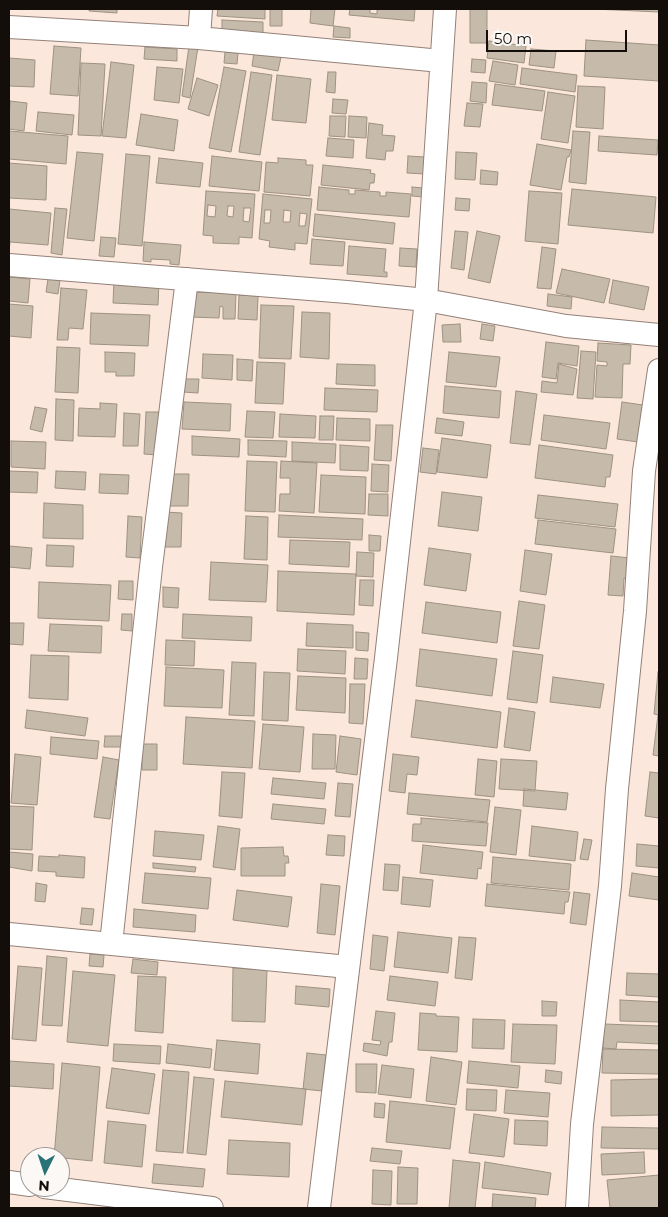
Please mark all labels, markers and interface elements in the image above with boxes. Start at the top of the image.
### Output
scale bar [488,20,629,52]
text: 50 m [494,29,532,48]
north arrow [20,1147,70,1197]
text: N [38,1177,50,1195]

